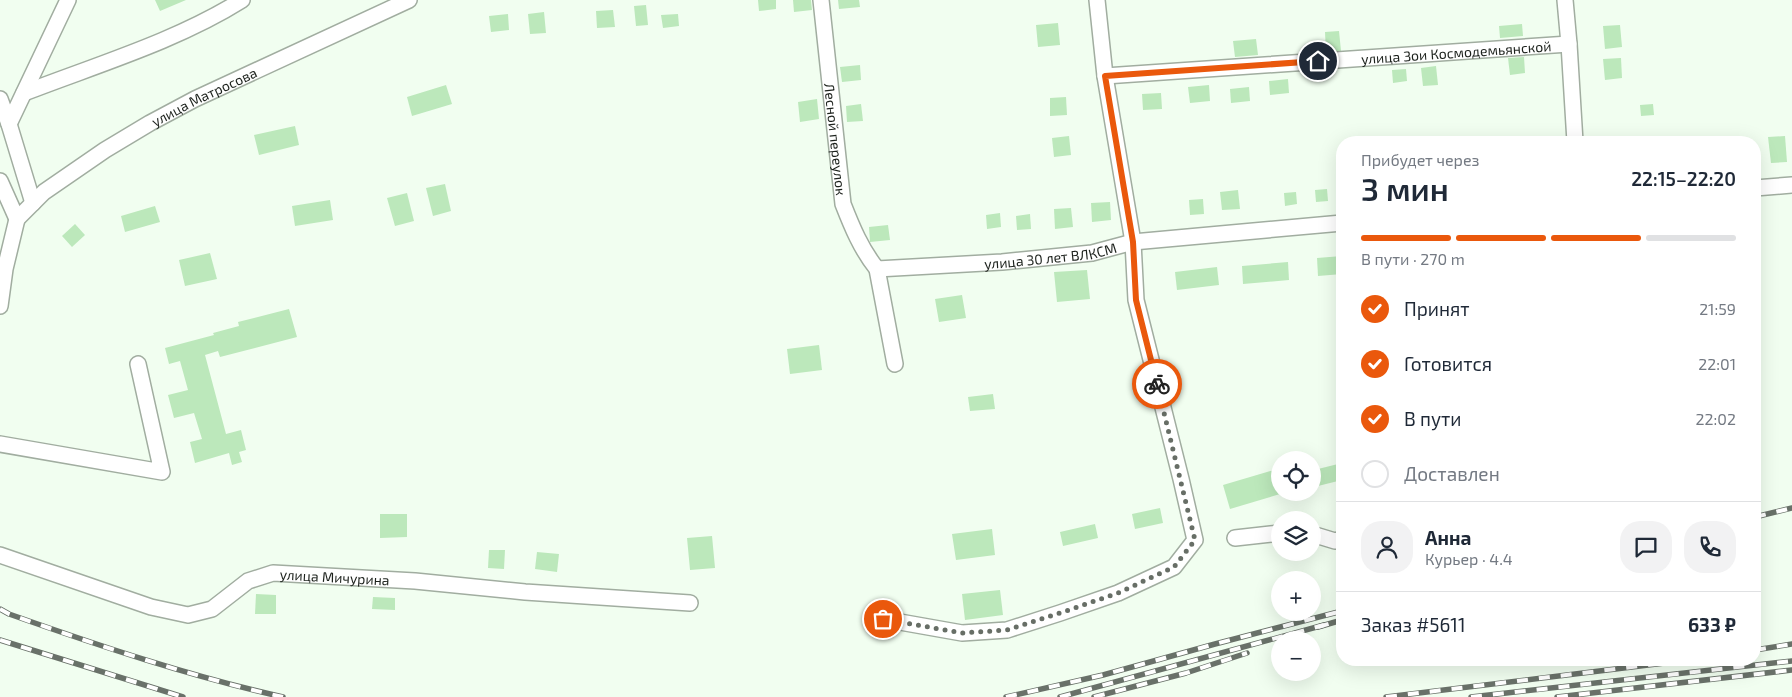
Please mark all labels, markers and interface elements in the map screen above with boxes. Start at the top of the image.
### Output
street label: улица Зои Космодемьянской [1361,37,1552,67]
pin [1297,40,1339,82]
icon: home [1304,47,1332,75]
street label: улица Матросова [148,63,259,129]
street label: Лесной переулок [822,82,851,197]
text: Прибудет через [1361,150,1479,169]
text: 22:15–22:20 [1631,167,1736,190]
text: 3 мин [1361,169,1449,207]
street label: улица 30 лет ВЛКСМ [984,238,1118,271]
text: В пути · 270 m [1361,249,1465,268]
icon: check [1361,295,1389,323]
text: Принят [1404,297,1470,320]
text: 21:59 [1699,299,1736,318]
icon: check [1361,350,1389,378]
text: Готовится [1404,352,1492,375]
text: 22:01 [1698,354,1736,373]
courier [1132,359,1182,409]
icon: bike [1143,370,1171,398]
icon: check [1361,405,1389,433]
text: В пути [1404,407,1462,430]
text: 22:02 [1696,409,1736,428]
map controls [1271,451,1321,681]
button: locate [1271,451,1321,501]
text: Доставлен [1404,462,1500,485]
button: layers [1271,511,1321,561]
button: person [1361,521,1413,573]
button: chat [1620,521,1672,573]
button: phone [1684,521,1736,573]
text: Анна [1425,526,1471,549]
text: Курьер · 4.4 [1425,549,1513,568]
street label: улица Мичурина [279,565,390,588]
button: + [1271,571,1321,621]
pin [862,598,904,640]
icon: bag [869,605,897,633]
text: Заказ #5611 [1361,613,1465,636]
text: 633 ₽ [1688,613,1736,636]
button: − [1271,631,1321,681]

